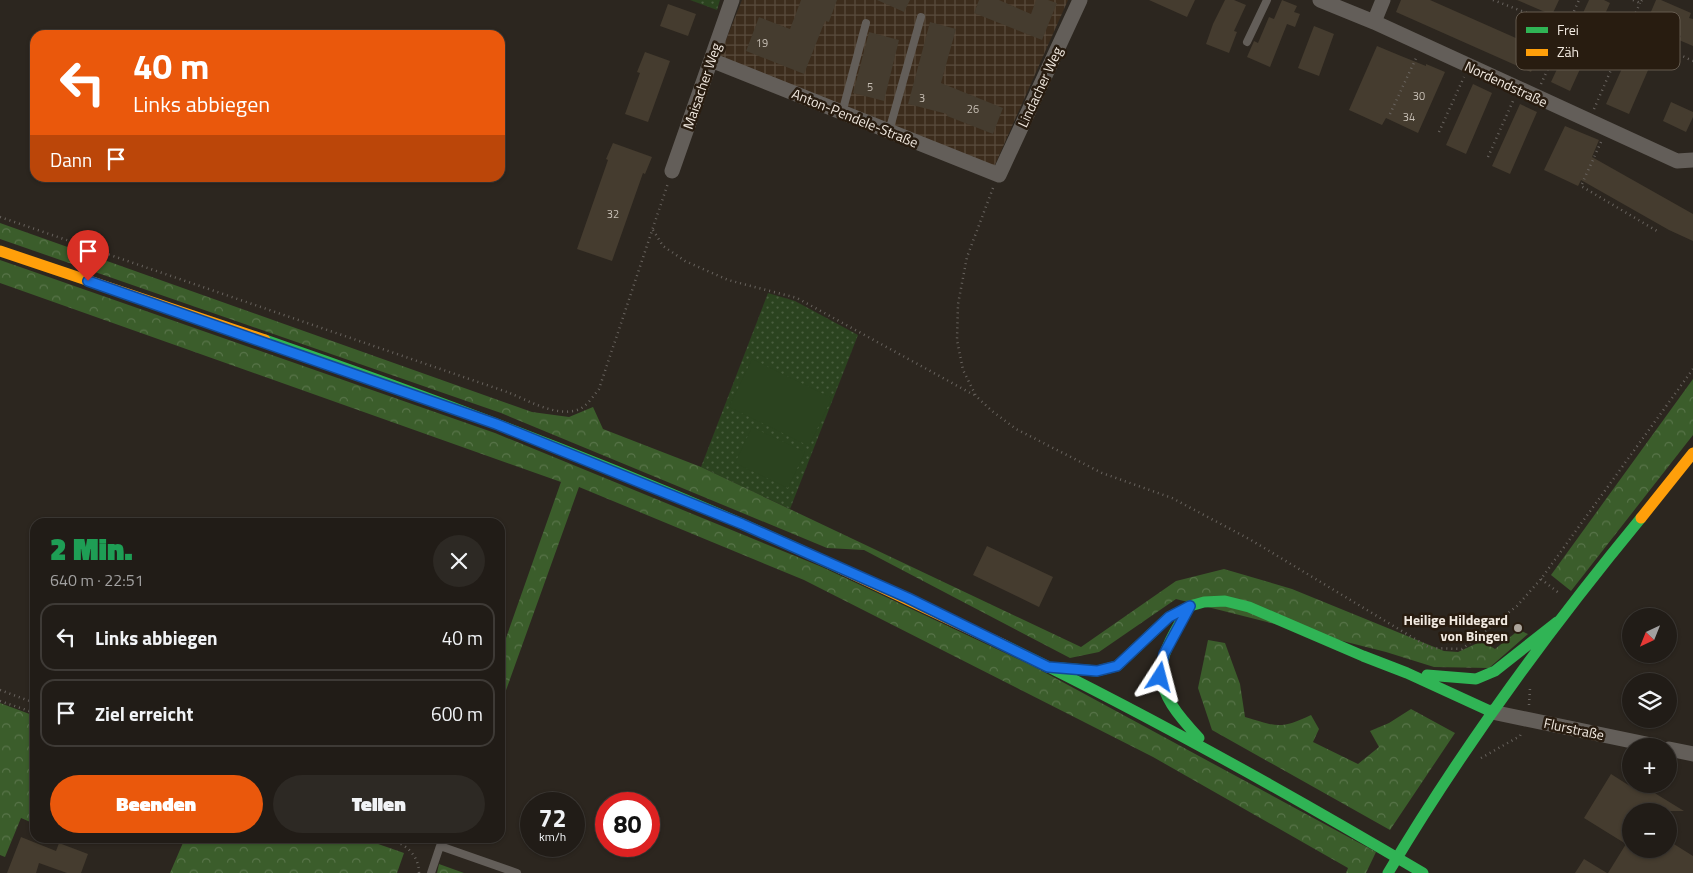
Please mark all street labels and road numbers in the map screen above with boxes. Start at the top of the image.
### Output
street label: Maisacher Weg [677,40,726,132]
street label: Lindacher Weg [1012,43,1067,131]
street label: Nordendstraße [1461,55,1551,112]
street label: Anton-Pendele-Straße [789,83,921,152]
street label: Flurstraße [1542,712,1606,745]

